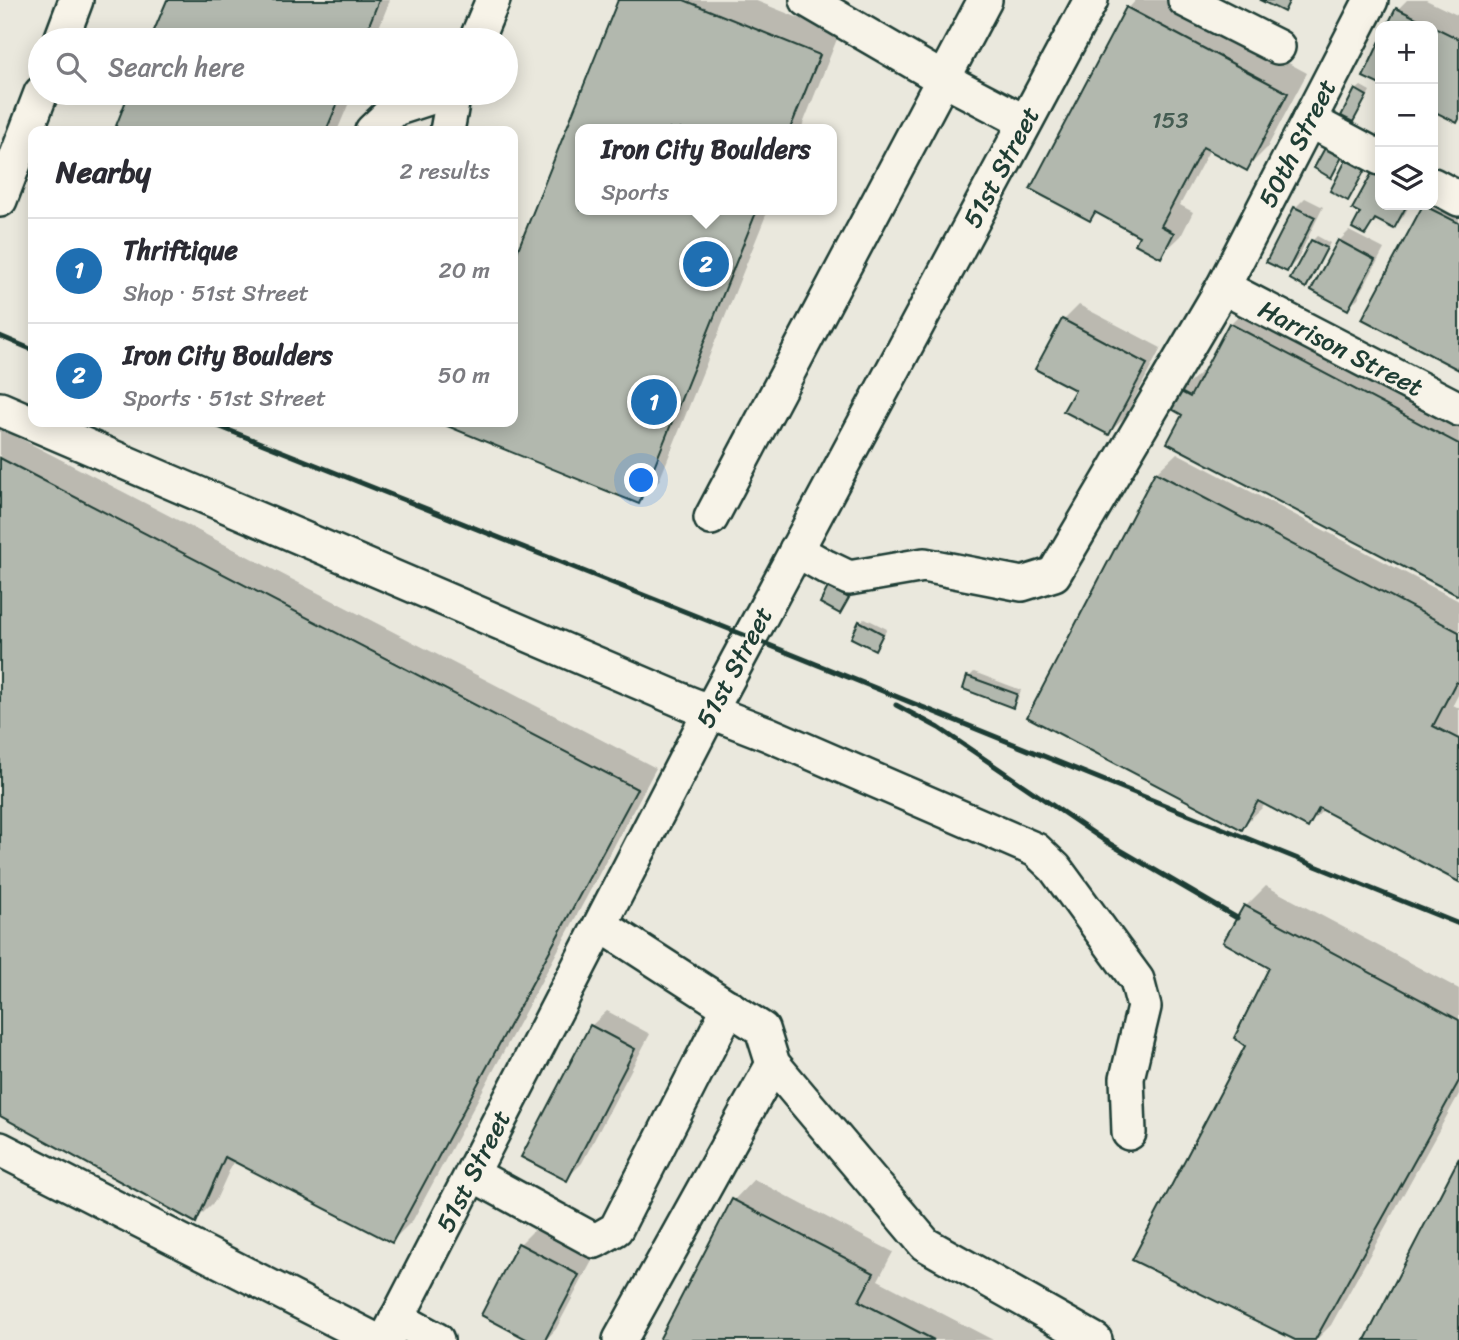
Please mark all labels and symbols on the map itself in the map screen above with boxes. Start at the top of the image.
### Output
street label: 50th Street [1245,70,1349,216]
street label: 51st Street [950,98,1052,236]
house number: 153 [1152,100,1189,141]
pin: 2 [683,238,729,290]
street label: Harrison Street [1250,286,1432,410]
pin: 1 [631,376,677,428]
your location [624,463,658,497]
street label: 51st Street [683,598,785,736]
street label: 51st Street [422,1101,524,1241]

